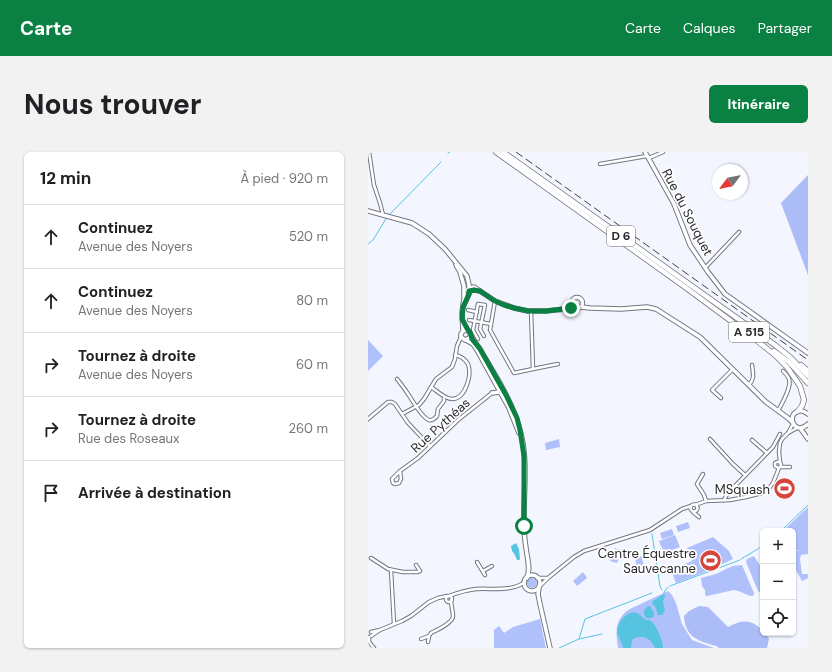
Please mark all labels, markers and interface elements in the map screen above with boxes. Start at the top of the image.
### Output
text: Carte [20,16,72,41]
text: Carte [625,19,661,37]
text: Calques [683,19,736,37]
text: Partager [758,19,812,37]
button: Itinéraire [709,85,808,123]
text: Nous trouver [24,86,201,123]
north arrow [712,164,748,200]
street label: Rue du Souquet [658,166,717,259]
text: 12 min [40,167,91,189]
text: À pied · 920 m [240,170,328,187]
text: Continuez [78,218,153,238]
icon: ahead [40,226,62,248]
road number: D 6 [607,226,635,246]
text: 520 m [289,228,328,245]
text: Avenue des Noyers [78,238,193,255]
text: Continuez [78,282,153,302]
icon: ahead [40,290,62,312]
text: 80 m [296,292,328,309]
route end [562,299,580,317]
text: Avenue des Noyers [78,302,193,319]
road number: A 515 [729,322,769,342]
text: Tournez à droite [78,346,196,366]
icon: right [40,354,62,376]
text: 60 m [296,356,328,373]
text: Avenue des Noyers [78,366,193,383]
street label: Rue Pythéas [407,394,474,457]
text: Tournez à droite [78,410,196,430]
icon: right [40,418,62,440]
text: 260 m [288,420,328,437]
text: Rue des Roseaux [78,430,179,447]
sports icon: MSquash [772,476,798,502]
place label: MSquash [715,481,770,498]
icon: arrive [40,482,62,504]
text: Arrivée à destination [78,483,231,503]
route start [515,517,533,535]
map controls [760,528,796,636]
button: + [760,528,796,564]
place label: Centre Équestre Sauvecanne [598,544,696,577]
sports icon: Centre Équestre Sauvecanne [698,547,724,573]
button: − [760,564,796,600]
button: locate [760,600,796,636]

